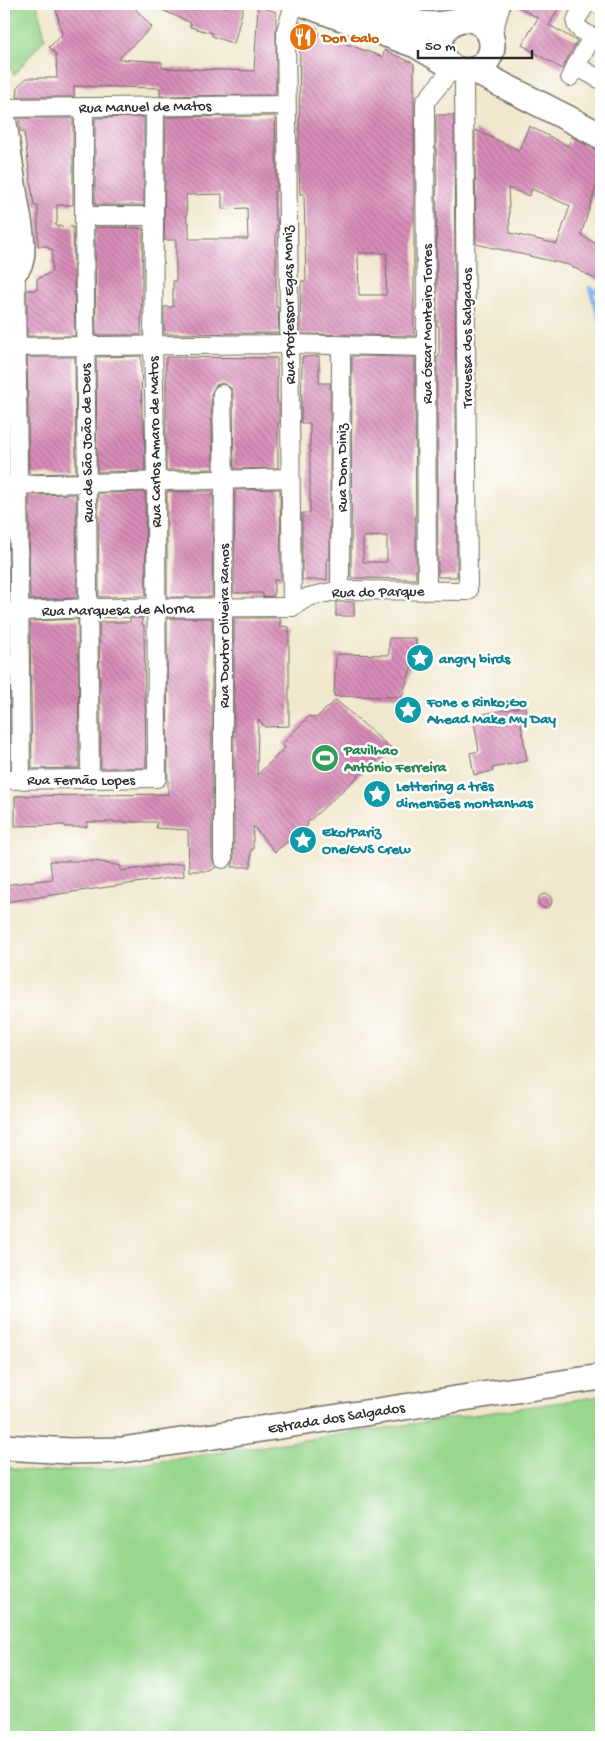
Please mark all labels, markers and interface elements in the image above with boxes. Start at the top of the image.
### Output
restaurant icon: Don Galo [288,22,318,52]
scale bar [418,28,531,60]
place label: Don Galo [320,30,379,48]
text: 50 m [425,38,456,56]
street label: Rua Manuel de Matos [79,98,212,118]
street label: Rua Professor Egas Moniz [280,225,300,384]
street label: Rua Óscar Monteiro Torres [419,243,437,404]
street label: Travessa dos Salgados [459,268,477,409]
street label: Rua Carlos Amaro de Matos [145,356,166,528]
street label: Rua de São João de Deus [78,363,98,523]
street label: Rua Dom Diniz [334,423,352,512]
street label: Rua Doutor Oliveira Ramos [216,543,234,708]
street label: Rua do Parque [332,583,425,603]
street label: Rua Marquesa de Alorna [42,601,195,621]
place icon: angry birds [405,643,435,673]
place label: angry birds [438,651,512,669]
place label: Fone e Rinko;Go Ahead Make My Day [426,694,556,729]
place icon: Fone e Rinko;Go Ahead Make My Day [393,695,423,725]
place label: Pavilhao António Ferreira [343,742,447,777]
sports icon: Pavilhao António Ferreira [310,743,340,773]
street label: Rua Fernão Lopes [27,772,136,790]
place label: Lettering a três dimensões montanhas [396,778,534,813]
place icon: Lettering a três dimensões montanhas [362,779,392,809]
place label: Eko/Pariz One/GVS Crew [322,824,411,859]
place icon: Eko/Pariz One/GVS Crew [288,825,318,855]
street label: Estrada dos Salgados [267,1399,407,1439]

